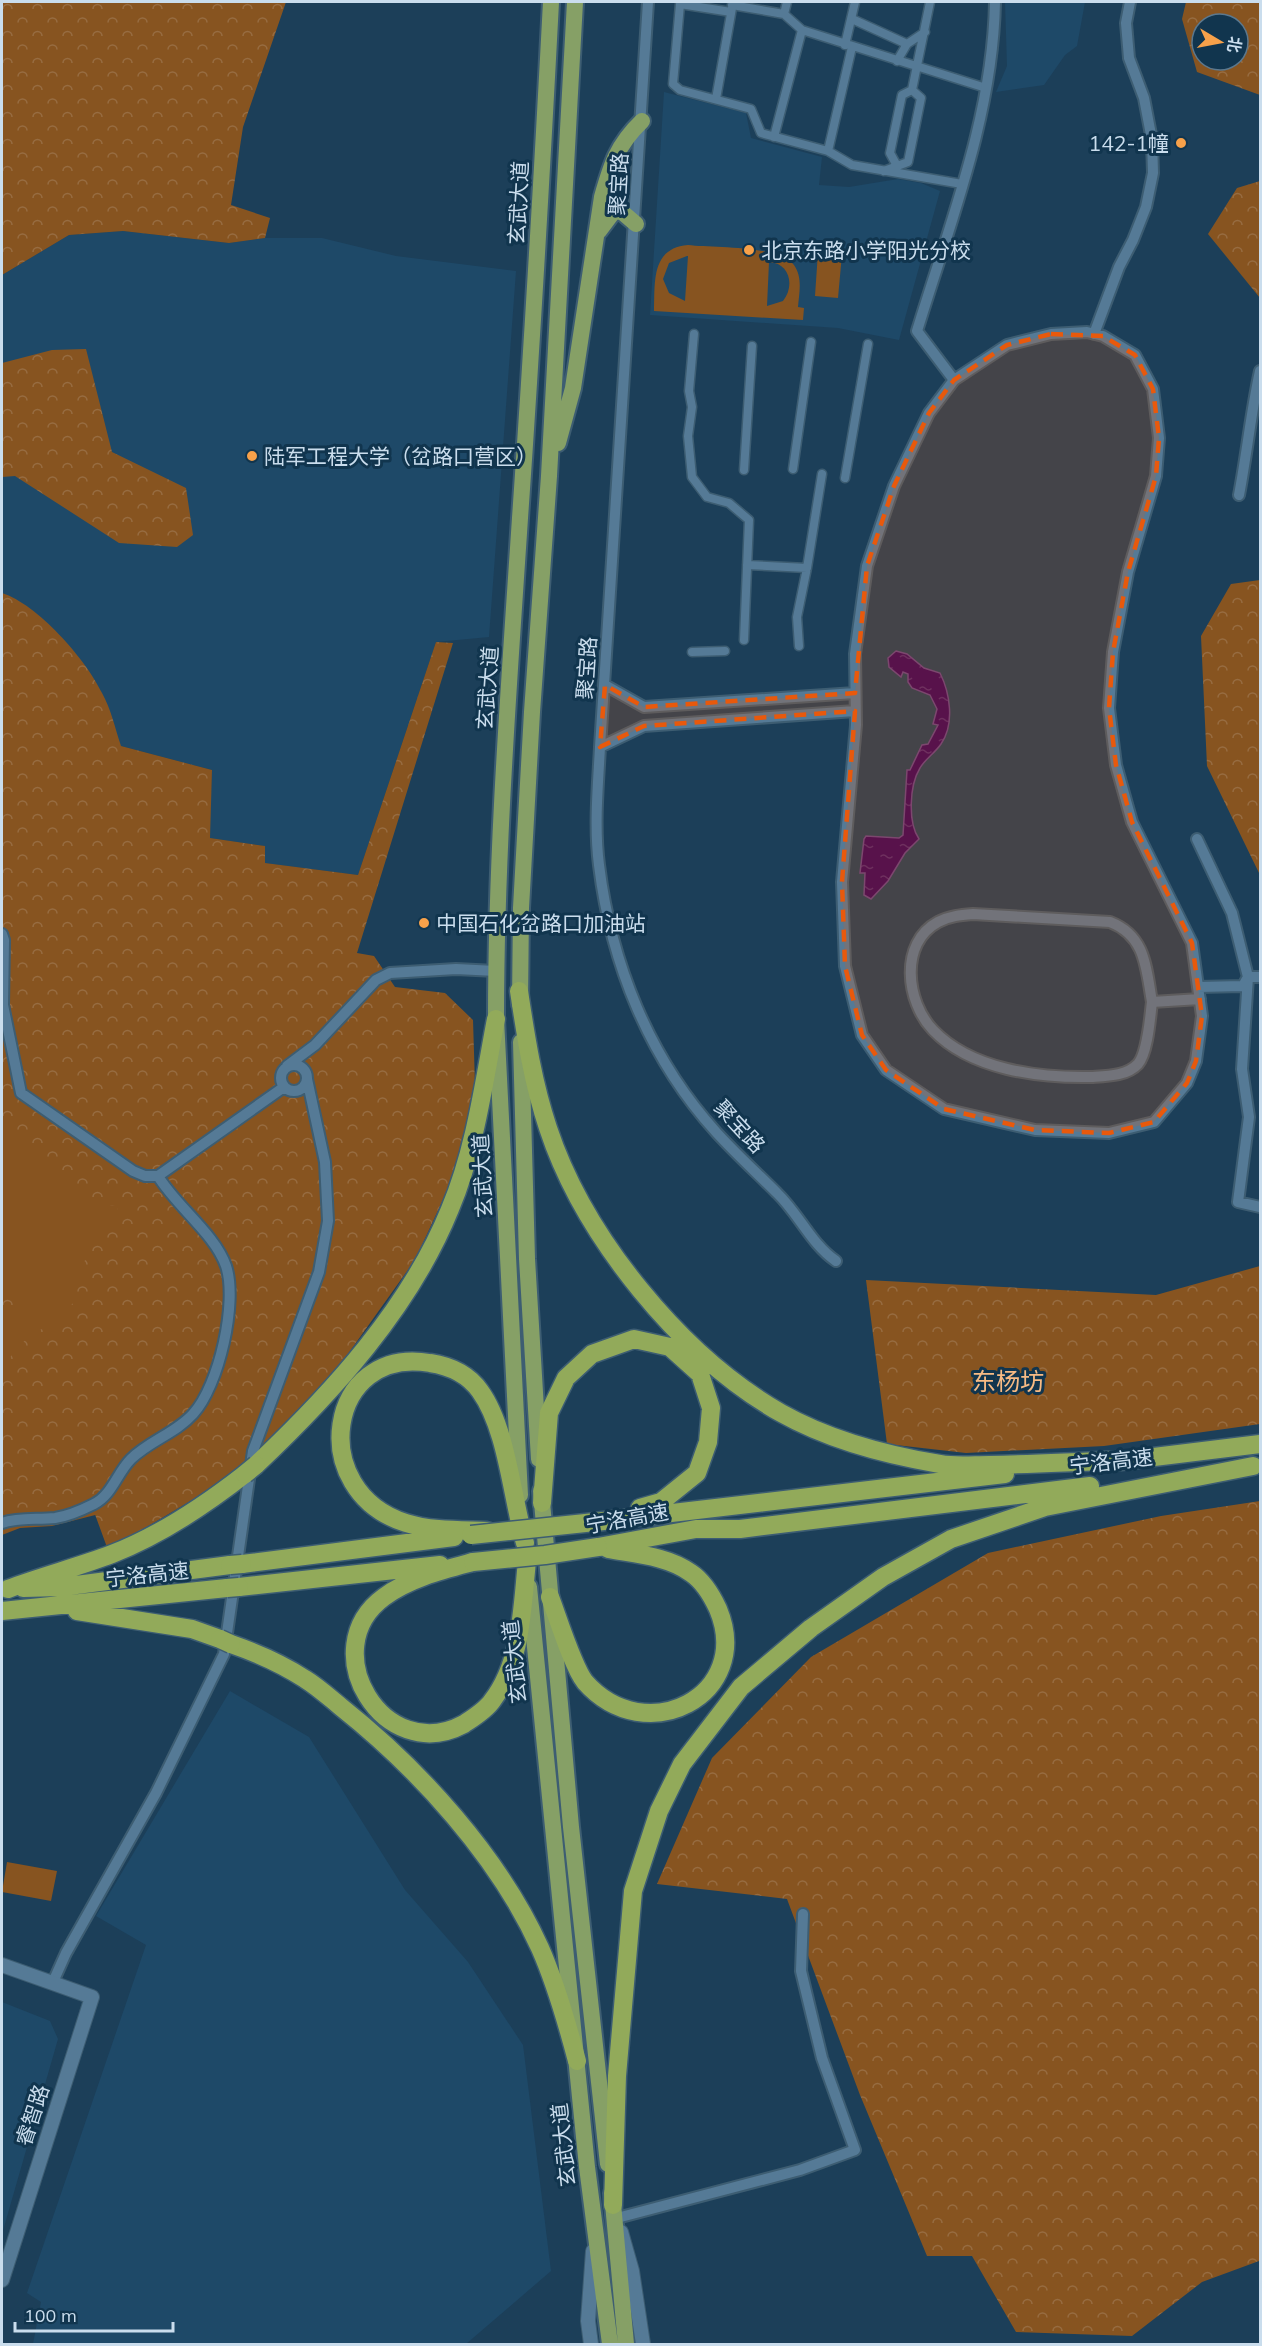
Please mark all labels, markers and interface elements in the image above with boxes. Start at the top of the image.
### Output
north arrow [1190,12,1250,72]
text: 北 [1224,35,1246,54]
place label: 142-1幢 [1089,130,1169,156]
marker: 142-1幢 [1174,136,1188,150]
street label: 聚宝路 [603,152,633,216]
street label: 玄武大道 [503,160,533,246]
place label: 北京东路小学阳光分校 [761,237,971,263]
marker: 北京东路小学阳光分校 [742,243,756,257]
place label: 陆军工程大学（岔路口营区） [264,443,537,469]
marker: 陆军工程大学（岔路口营区） [245,449,259,463]
street label: 聚宝路 [571,636,601,700]
street label: 玄武大道 [471,645,503,731]
place label: 中国石化岔路口加油站 [436,910,646,936]
marker: 中国石化岔路口加油站 [417,916,431,930]
street label: 聚宝路 [709,1094,771,1158]
street label: 玄武大道 [467,1133,497,1219]
district label: 东杨坊 [972,1366,1044,1396]
street label: 宁洛高速 [1068,1443,1154,1479]
street label: 宁洛高速 [583,1498,671,1538]
street label: 宁洛高速 [104,1557,190,1591]
street label: 玄武大道 [497,1619,531,1705]
street label: 睿智路 [10,2081,54,2149]
street label: 玄武大道 [546,2102,580,2188]
scale bar [15,2295,172,2333]
text: 100 m [24,2304,77,2327]

